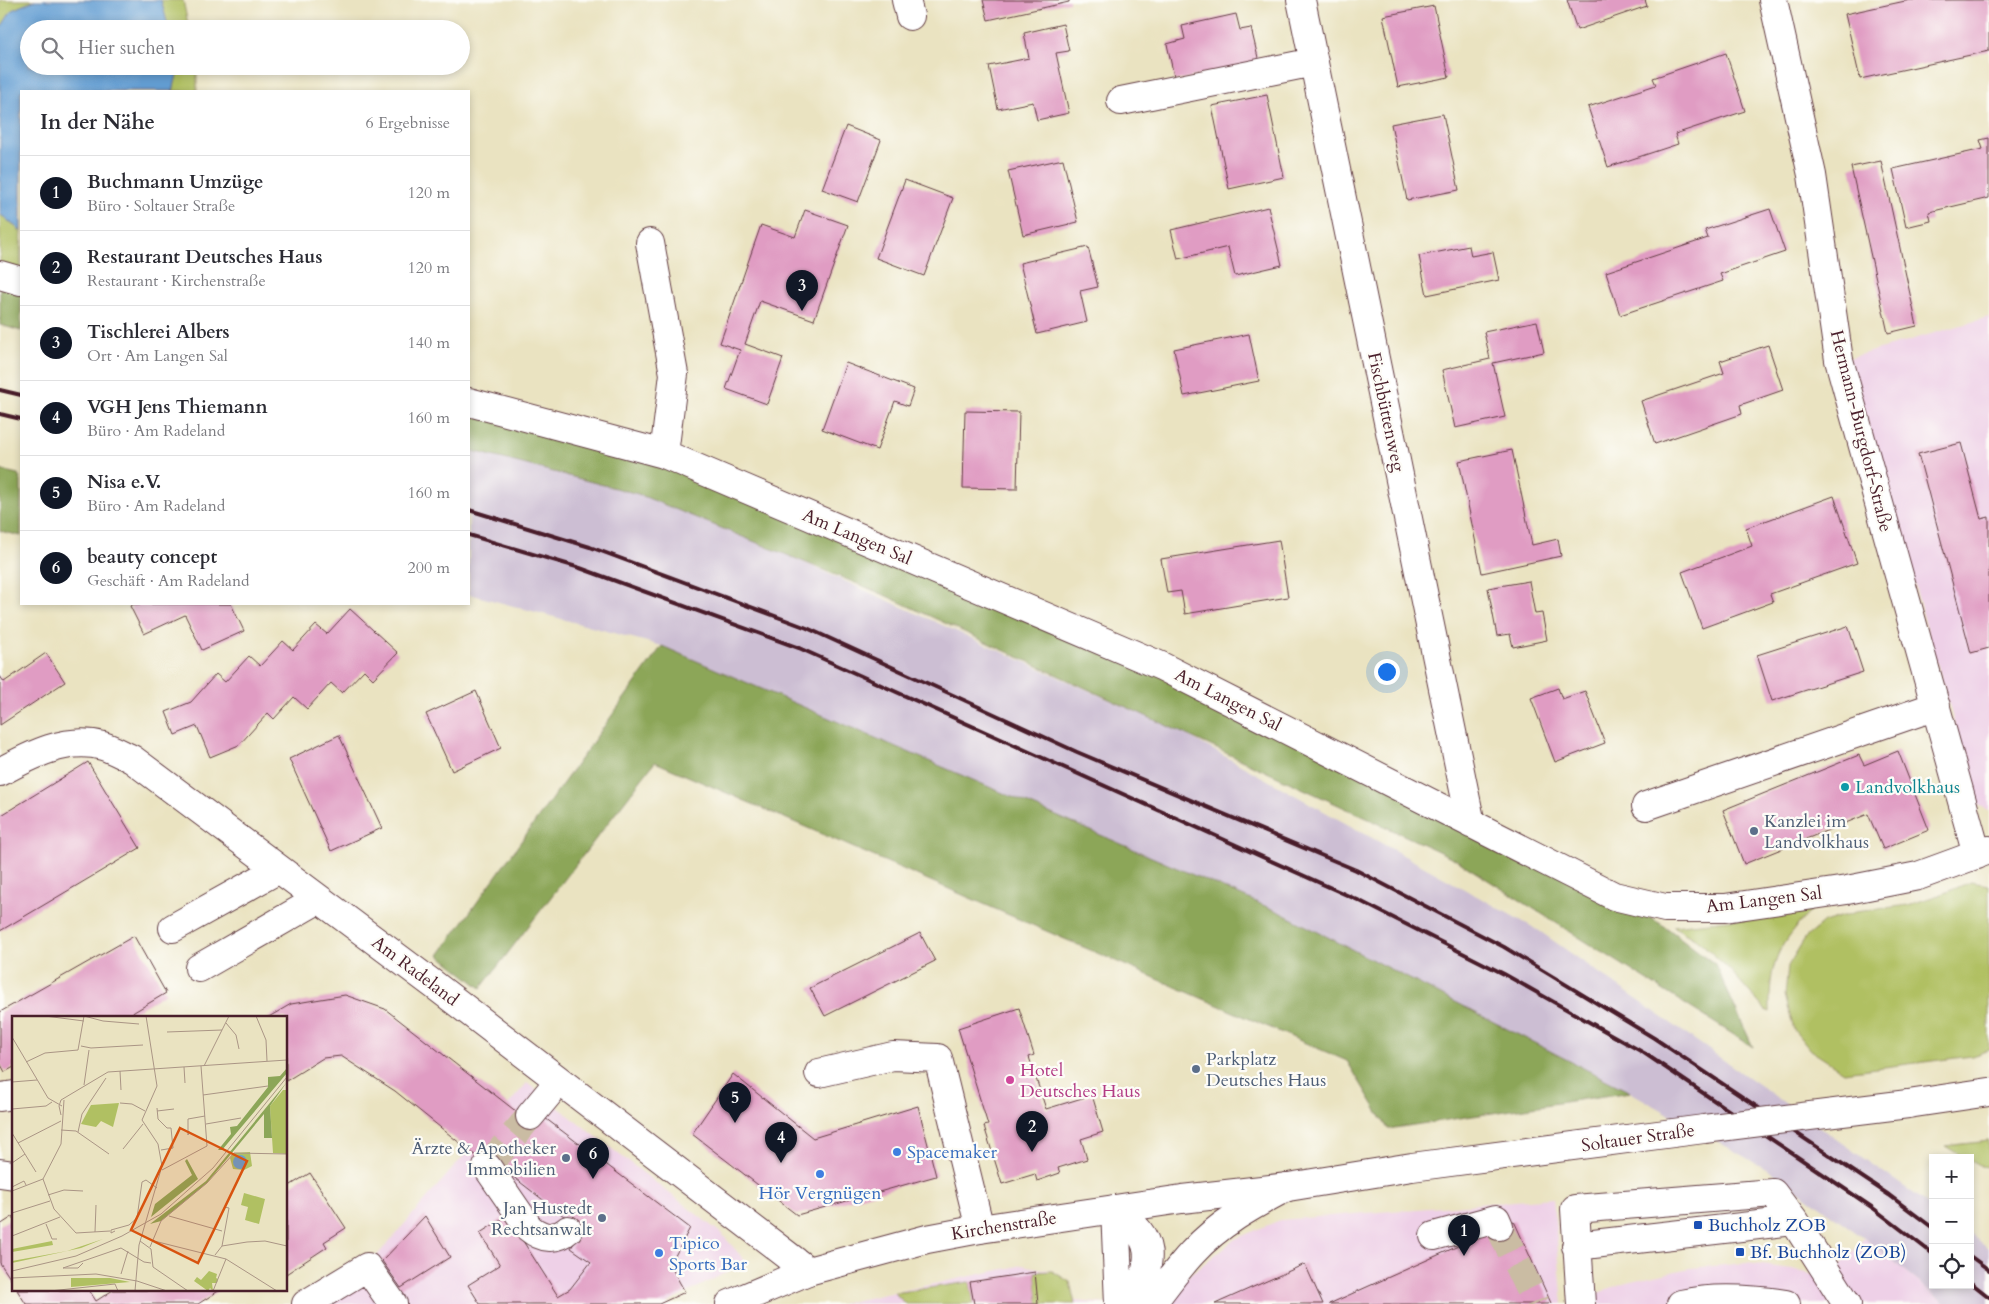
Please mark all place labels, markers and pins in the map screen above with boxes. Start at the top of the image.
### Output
pin: 3 [786,270,818,311]
place label: Landvolkhaus [1855,775,1960,800]
marker: Landvolkhaus [1839,781,1851,793]
place label: Kanzlei im Landvolkhaus [1764,809,1869,855]
marker: Kanzlei im Landvolkhaus [1748,825,1760,837]
place label: Parkplatz Deutsches Haus [1206,1047,1326,1093]
place label: Hotel Deutsches Haus [1020,1058,1140,1104]
marker: Parkplatz Deutsches Haus [1190,1063,1202,1075]
marker: Hotel Deutsches Haus [1004,1074,1016,1086]
pin: 5 [719,1082,751,1123]
pin: 2 [1016,1111,1048,1152]
pin: 4 [765,1122,797,1163]
place label: Ärzte & Apotheker Immobilien [411,1136,557,1182]
pin: 6 [577,1138,609,1179]
place label: Spacemaker [907,1140,998,1165]
marker: Spacemaker [891,1146,903,1158]
marker: Ärzte & Apotheker Immobilien [560,1152,572,1164]
marker: Hör Vergnügen [814,1168,826,1180]
place label: Hör Vergnügen [759,1181,882,1206]
place label: Jan Hustedt Rechtsanwalt [491,1196,592,1242]
marker: Jan Hustedt Rechtsanwalt [596,1212,608,1224]
place label: Buchholz ZOB [1708,1213,1826,1238]
pin: 1 [1448,1215,1480,1256]
marker: Buchholz ZOB [1692,1219,1704,1231]
place label: Tipico Sports Bar [669,1231,747,1277]
place label: Bf. Buchholz (ZOB) [1750,1240,1906,1265]
marker: Bf. Buchholz (ZOB) [1734,1246,1746,1258]
marker: Tipico Sports Bar [653,1247,665,1259]

